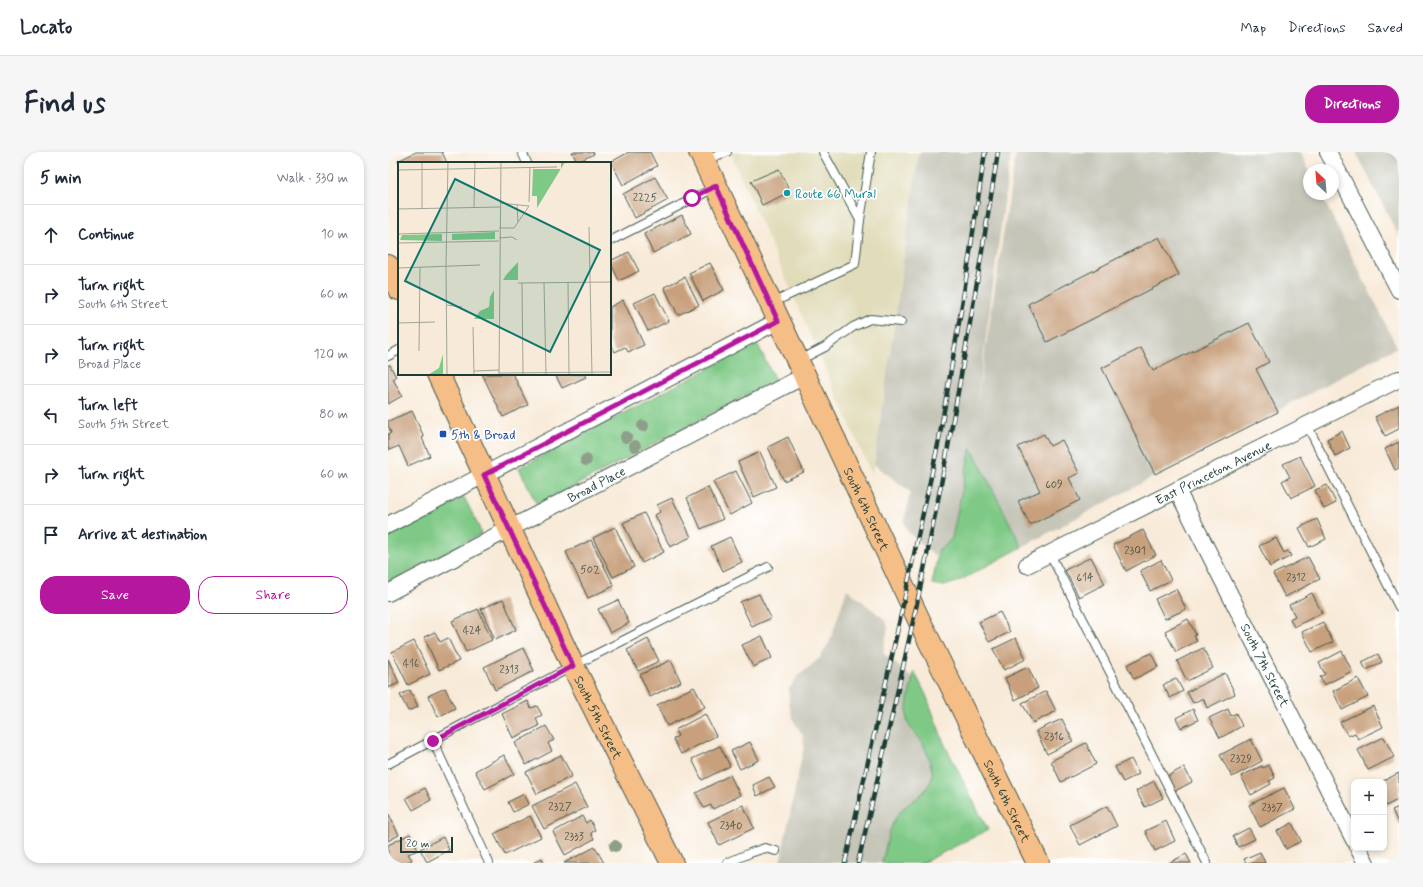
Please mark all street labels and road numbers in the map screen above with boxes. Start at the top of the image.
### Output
street label: East Princeton Avenue [1153,437,1274,509]
street label: Broad Place [565,463,629,507]
street label: South 6th Street [839,465,893,554]
street label: South 7th Street [1236,621,1292,711]
street label: South 5th Street [569,673,626,763]
street label: South 6th Street [979,757,1034,846]

